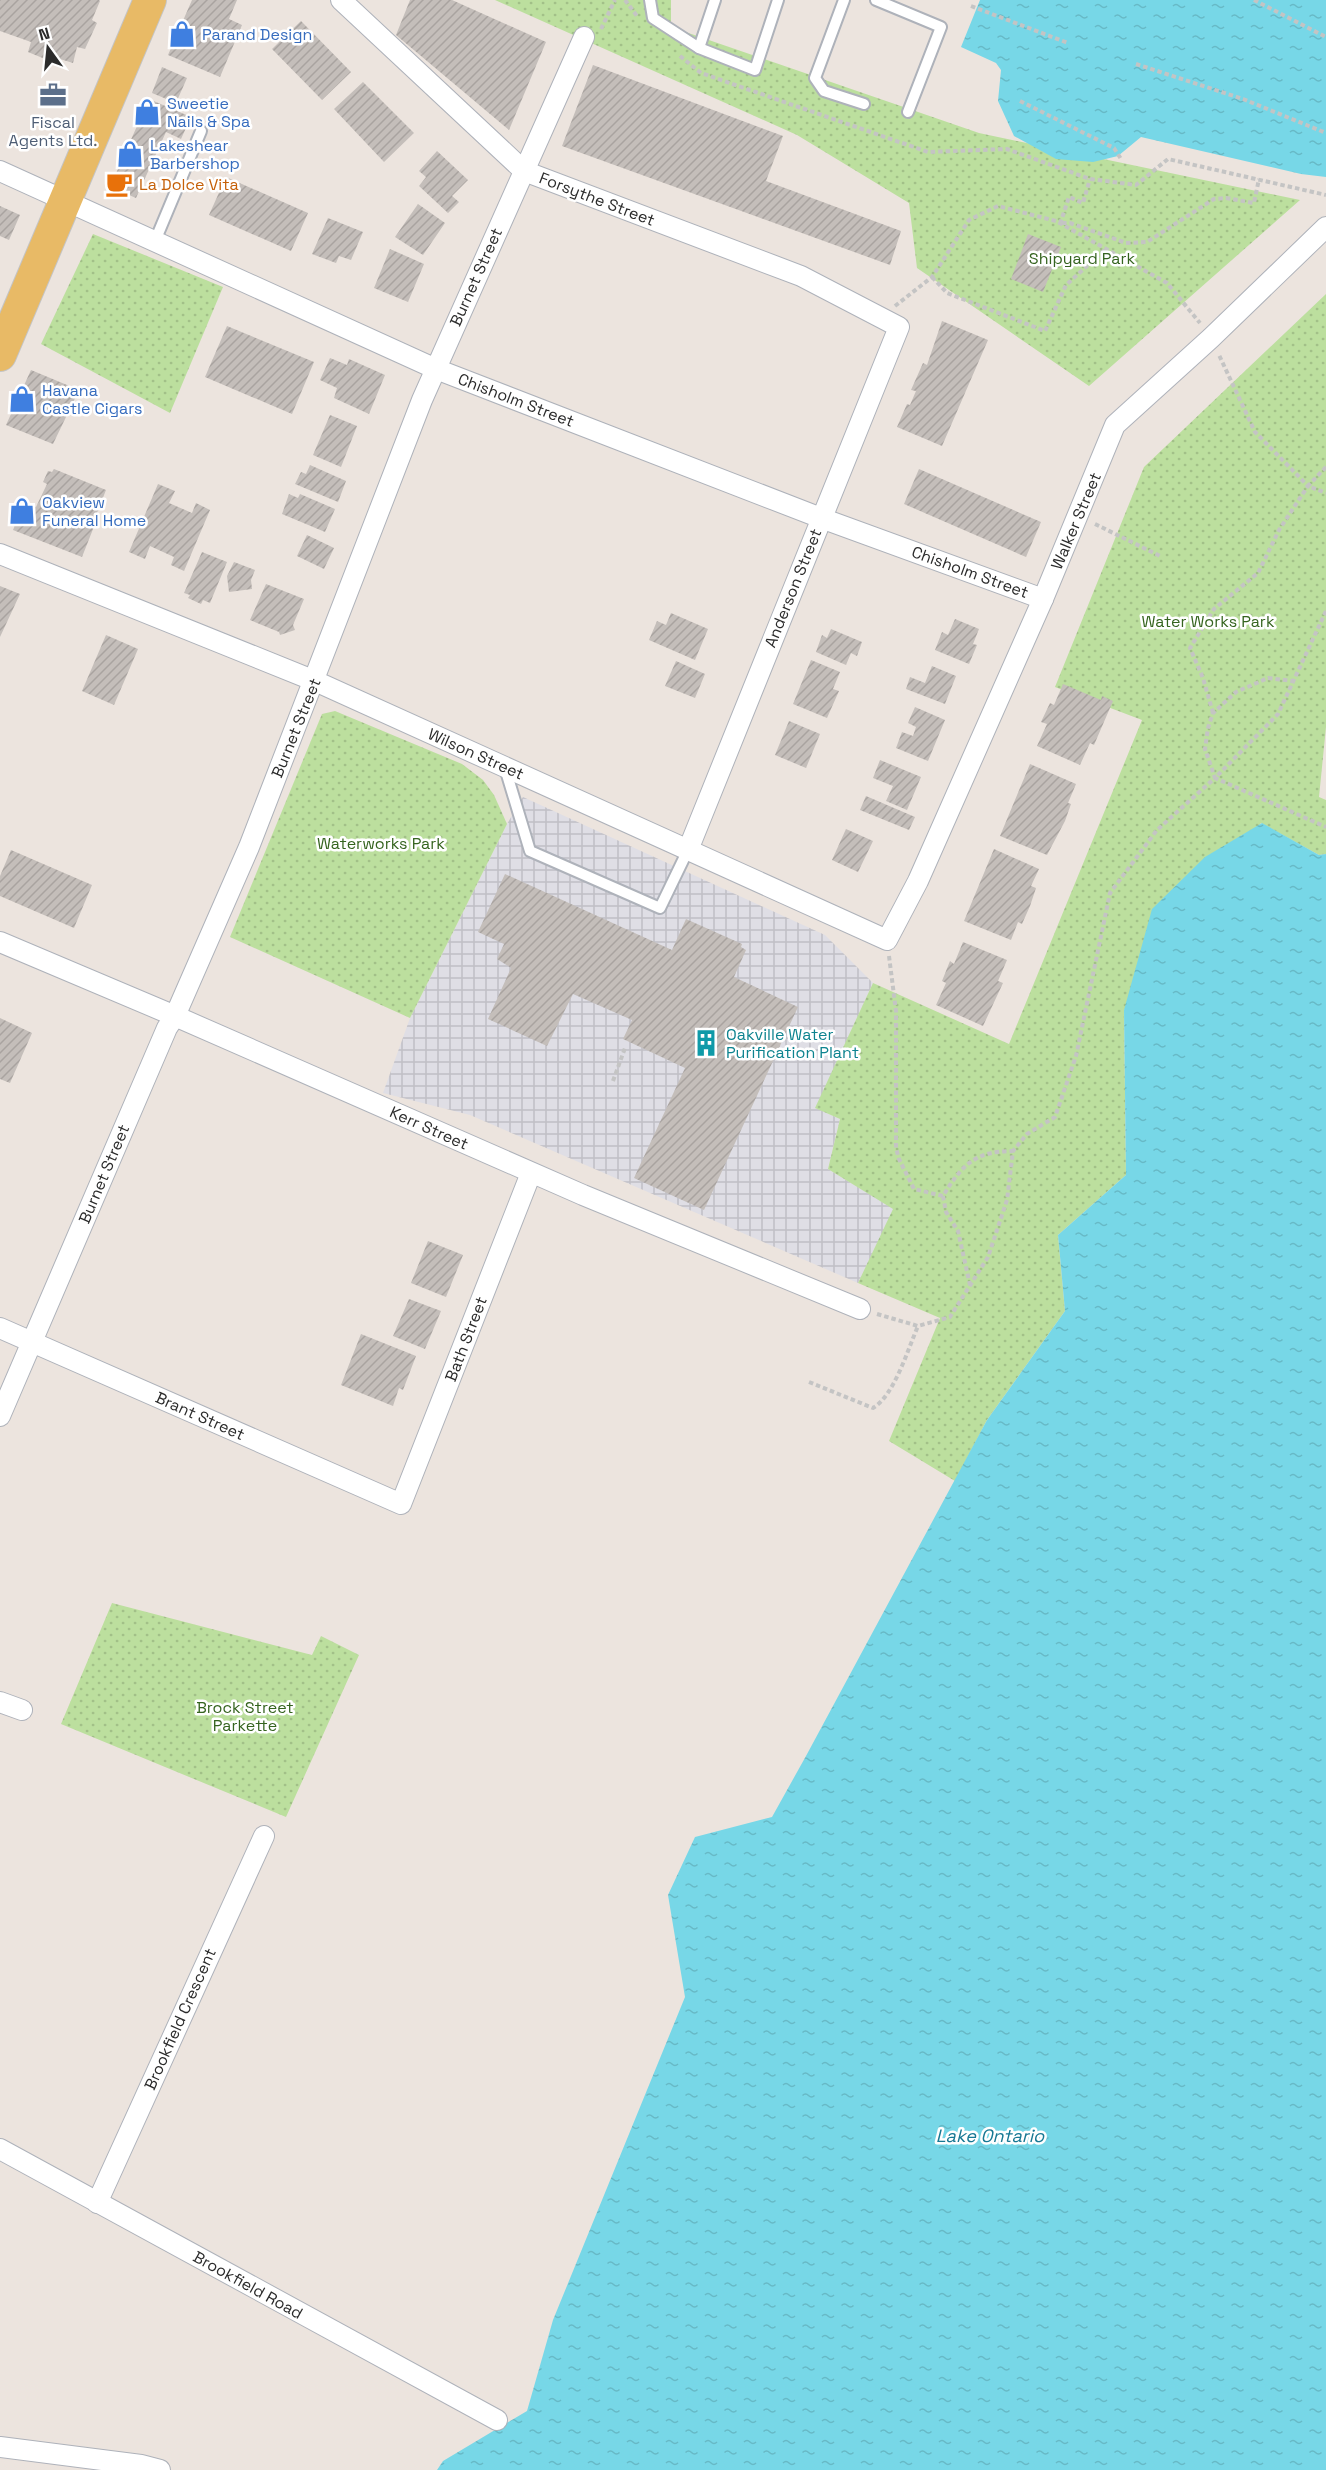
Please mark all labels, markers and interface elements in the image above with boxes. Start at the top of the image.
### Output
north arrow [18,18,78,78]
shop icon: Parand Design [167,19,197,49]
text: N [36,22,52,46]
place label: Parand Design [202,24,312,45]
office icon: Fiscal Agents Ltd. [38,80,68,110]
place label: Sweetie Nails & Spa [167,93,250,132]
shop icon: Sweetie Nails & Spa [132,97,162,127]
place label: Fiscal Agents Ltd. [9,112,97,151]
place label: Lakeshear Barbershop [150,135,240,174]
shop icon: Lakeshear Barbershop [115,139,145,169]
street label: Forsythe Street [536,167,658,231]
cafe icon: La Dolce Vita [104,169,134,199]
place label: La Dolce Vita [139,174,239,195]
street label: Burnet Street [445,224,507,330]
park label: Shipyard Park [1029,248,1136,269]
street label: Chisholm Street [455,368,577,432]
place label: Havana Castle Cigars [42,380,143,419]
shop icon: Havana Castle Cigars [7,384,37,414]
street label: Walker Street [1046,469,1106,573]
place label: Oakview Funeral Home [42,492,146,531]
shop icon: Oakview Funeral Home [7,496,37,526]
street label: Anderson Street [760,525,826,651]
street label: Chisholm Street [909,541,1031,603]
park label: Water Works Park [1141,611,1275,632]
street label: Burnet Street [266,675,326,781]
street label: Wilson Street [425,723,527,785]
park label: Waterworks Park [317,833,445,854]
place label: Oakville Water Purification Plant [726,1024,859,1063]
building icon: Oakville Water Purification Plant [691,1028,721,1058]
street label: Kerr Street [386,1101,472,1155]
street label: Burnet Street [74,1121,134,1227]
street label: Bath Street [440,1293,492,1385]
street label: Brant Street [152,1387,248,1445]
park label: Brock Street Parkette [196,1697,294,1736]
street label: Brookfield Crescent [139,1945,221,2093]
water label: Lake Ontario [936,2124,1045,2147]
street label: Brookfield Road [189,2246,307,2324]

